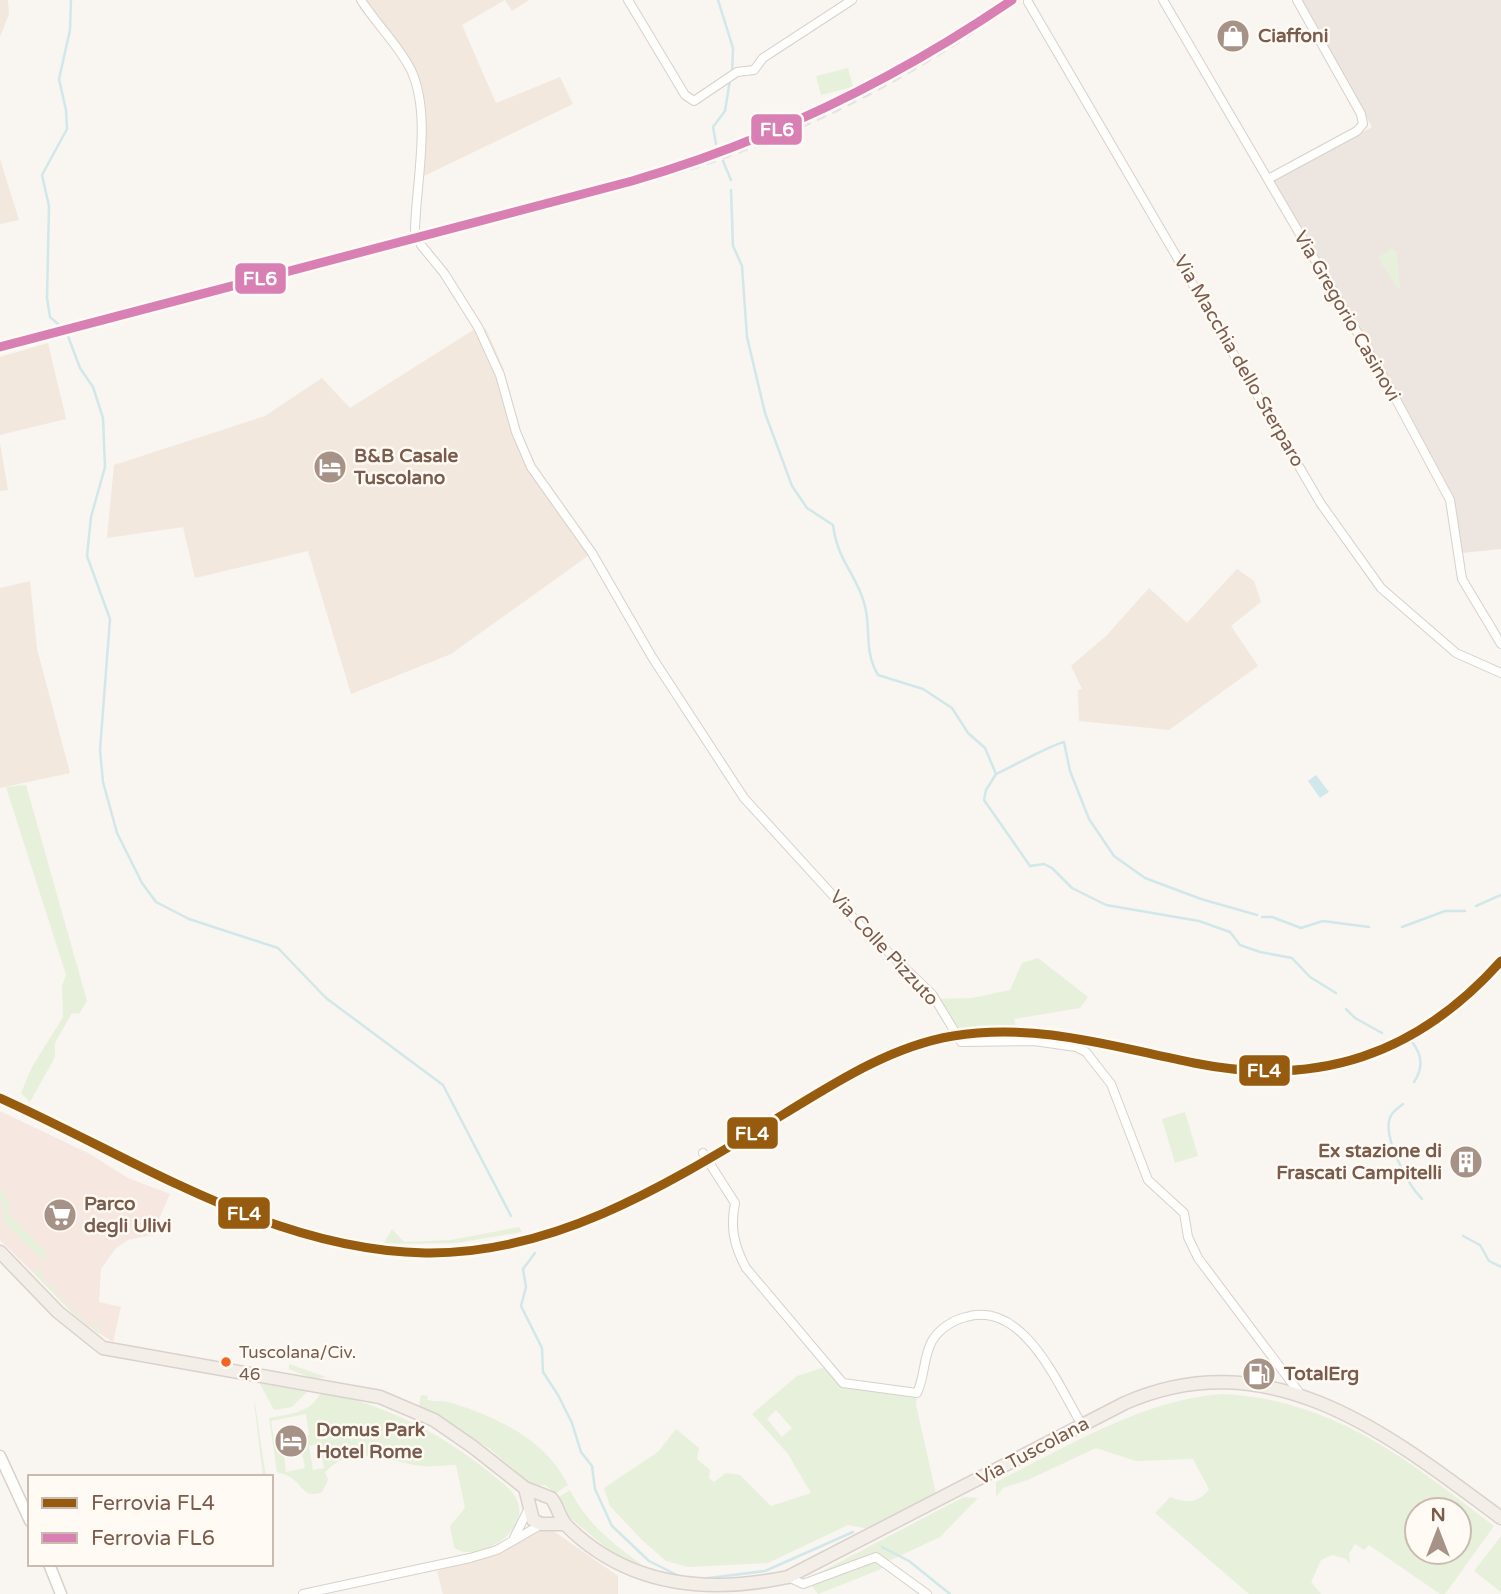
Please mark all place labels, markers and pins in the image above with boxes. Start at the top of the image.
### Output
shop icon: Ciaffoni [1214,17,1252,55]
place label: Ciaffoni [1258,25,1328,47]
place label: B&B Casale Tuscolano [353,445,459,489]
hotel icon: B&B Casale Tuscolano [311,448,349,486]
place label: Ex stazione di Frascati Campitelli [1276,1140,1442,1185]
building icon: Ex stazione di Frascati Campitelli [1447,1143,1485,1181]
place label: Parco degli Ulivi [84,1193,172,1238]
supermarket icon: Parco degli Ulivi [41,1196,79,1234]
place label: Tuscolana/Civ. 46 [239,1342,356,1385]
marker: Tuscolana/Civ. 46 [219,1355,233,1369]
fuel station icon: TotalErg [1240,1355,1278,1393]
place label: TotalErg [1283,1363,1359,1386]
place label: Domus Park Hotel Rome [316,1419,426,1463]
hotel icon: Domus Park Hotel Rome [272,1422,310,1460]

